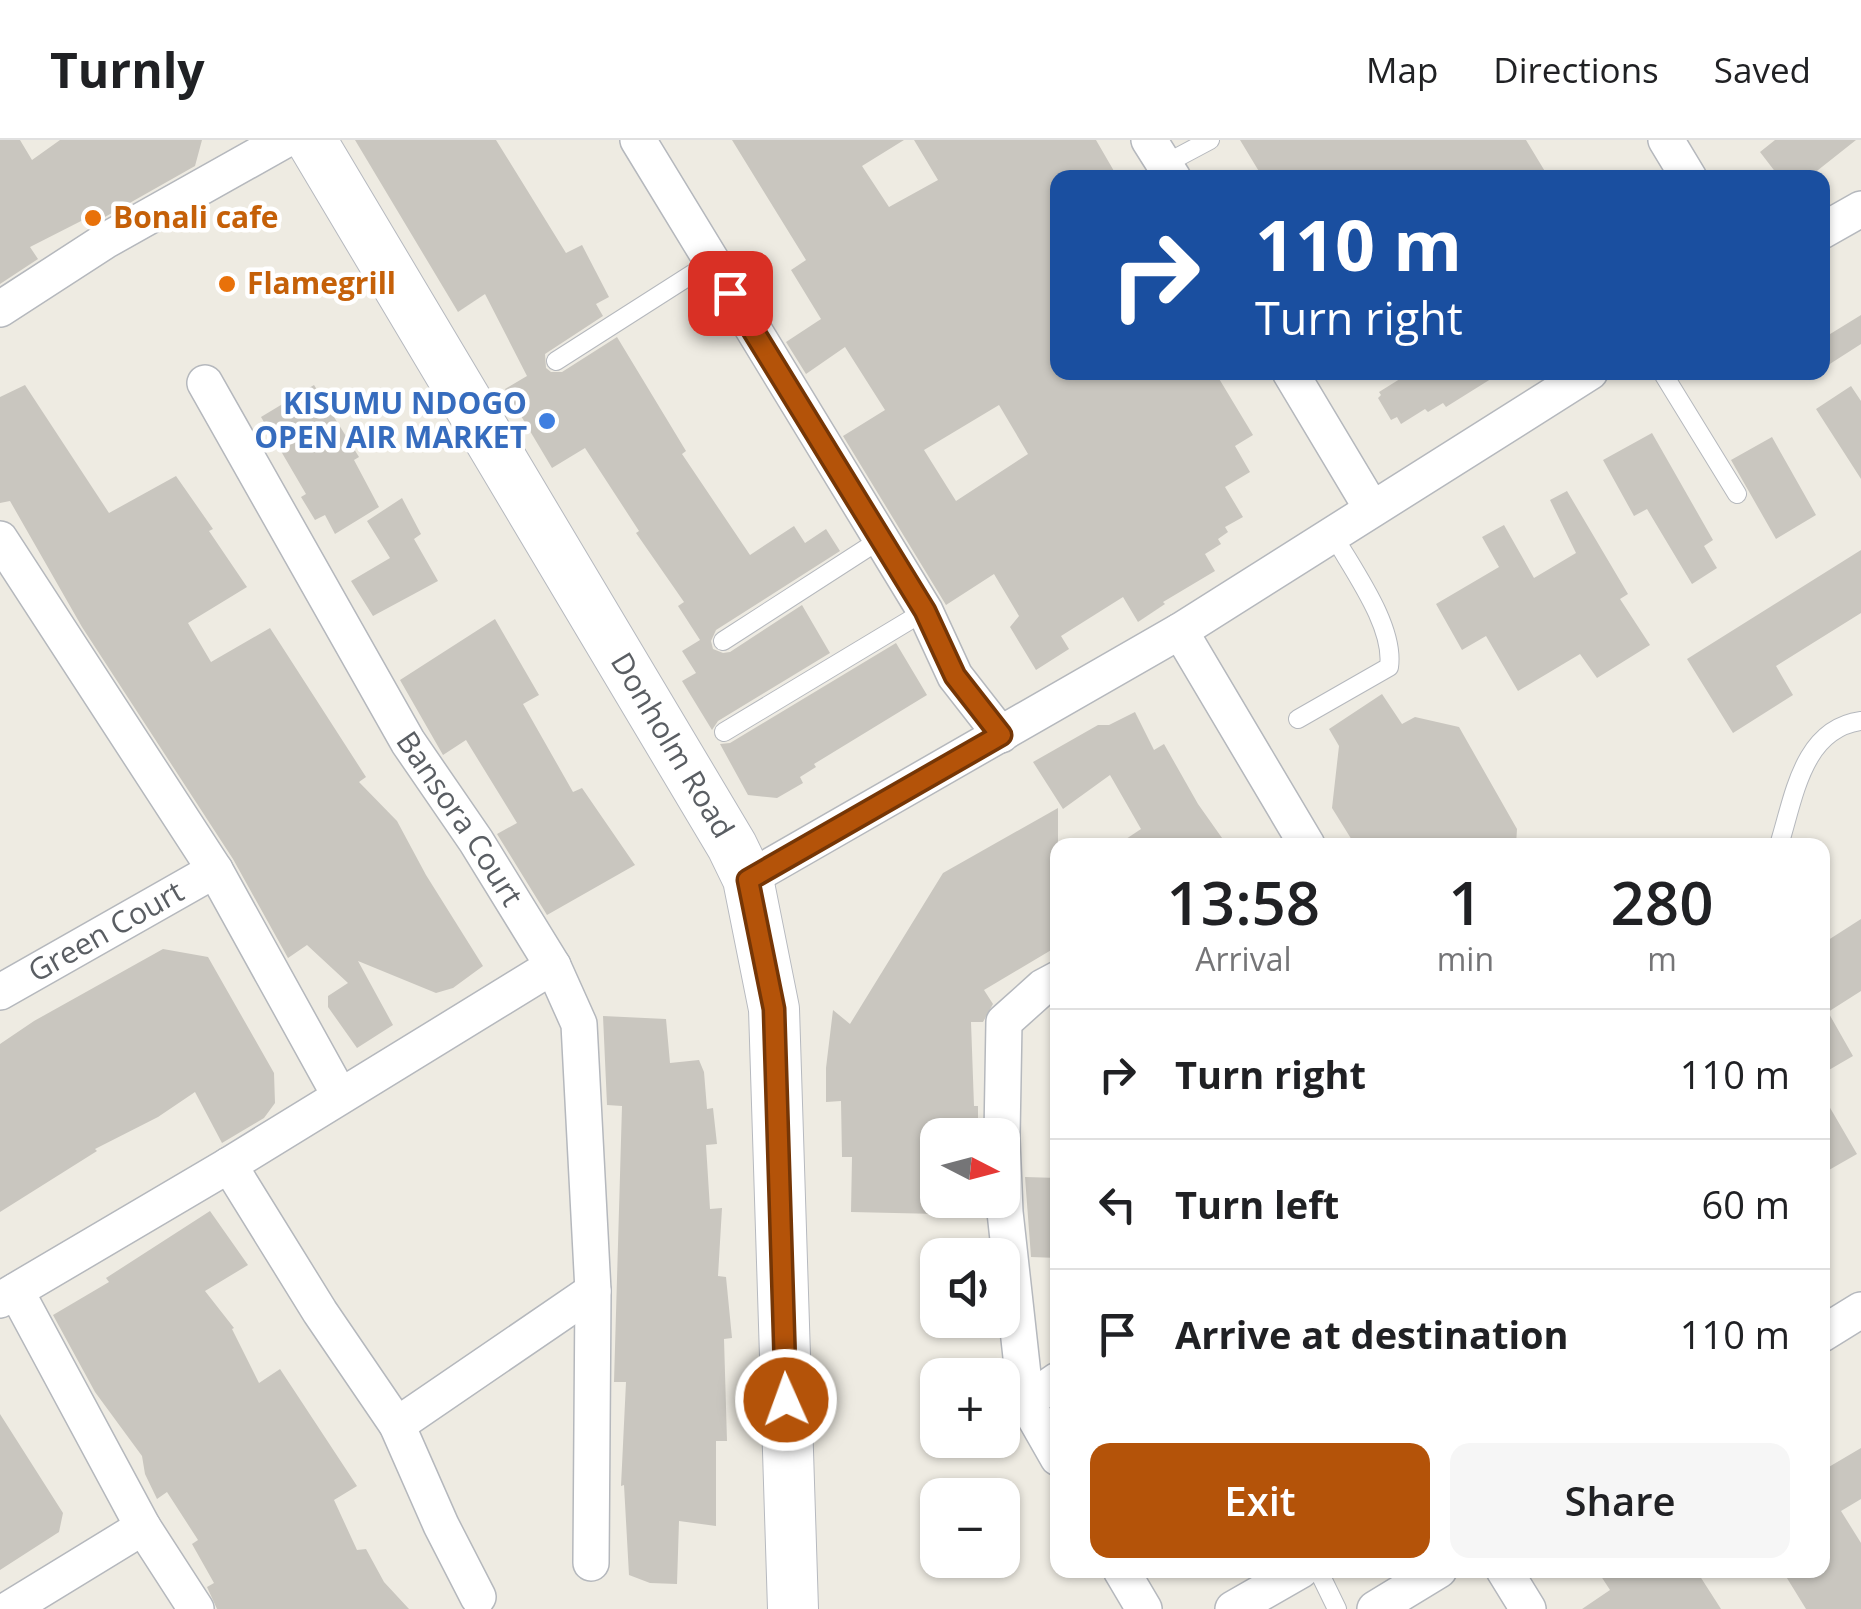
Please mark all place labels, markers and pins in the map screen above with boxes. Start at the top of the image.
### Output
place label: Bonali cafe [113,196,279,237]
marker: Bonali cafe [82,207,104,229]
pin [688,251,773,336]
place label: Flamegrill [247,262,396,303]
marker: Flamegrill [216,273,238,295]
place label: KISUMU NDOGO OPEN AIR MARKET [254,382,527,457]
marker: KISUMU NDOGO OPEN AIR MARKET [536,410,558,432]

